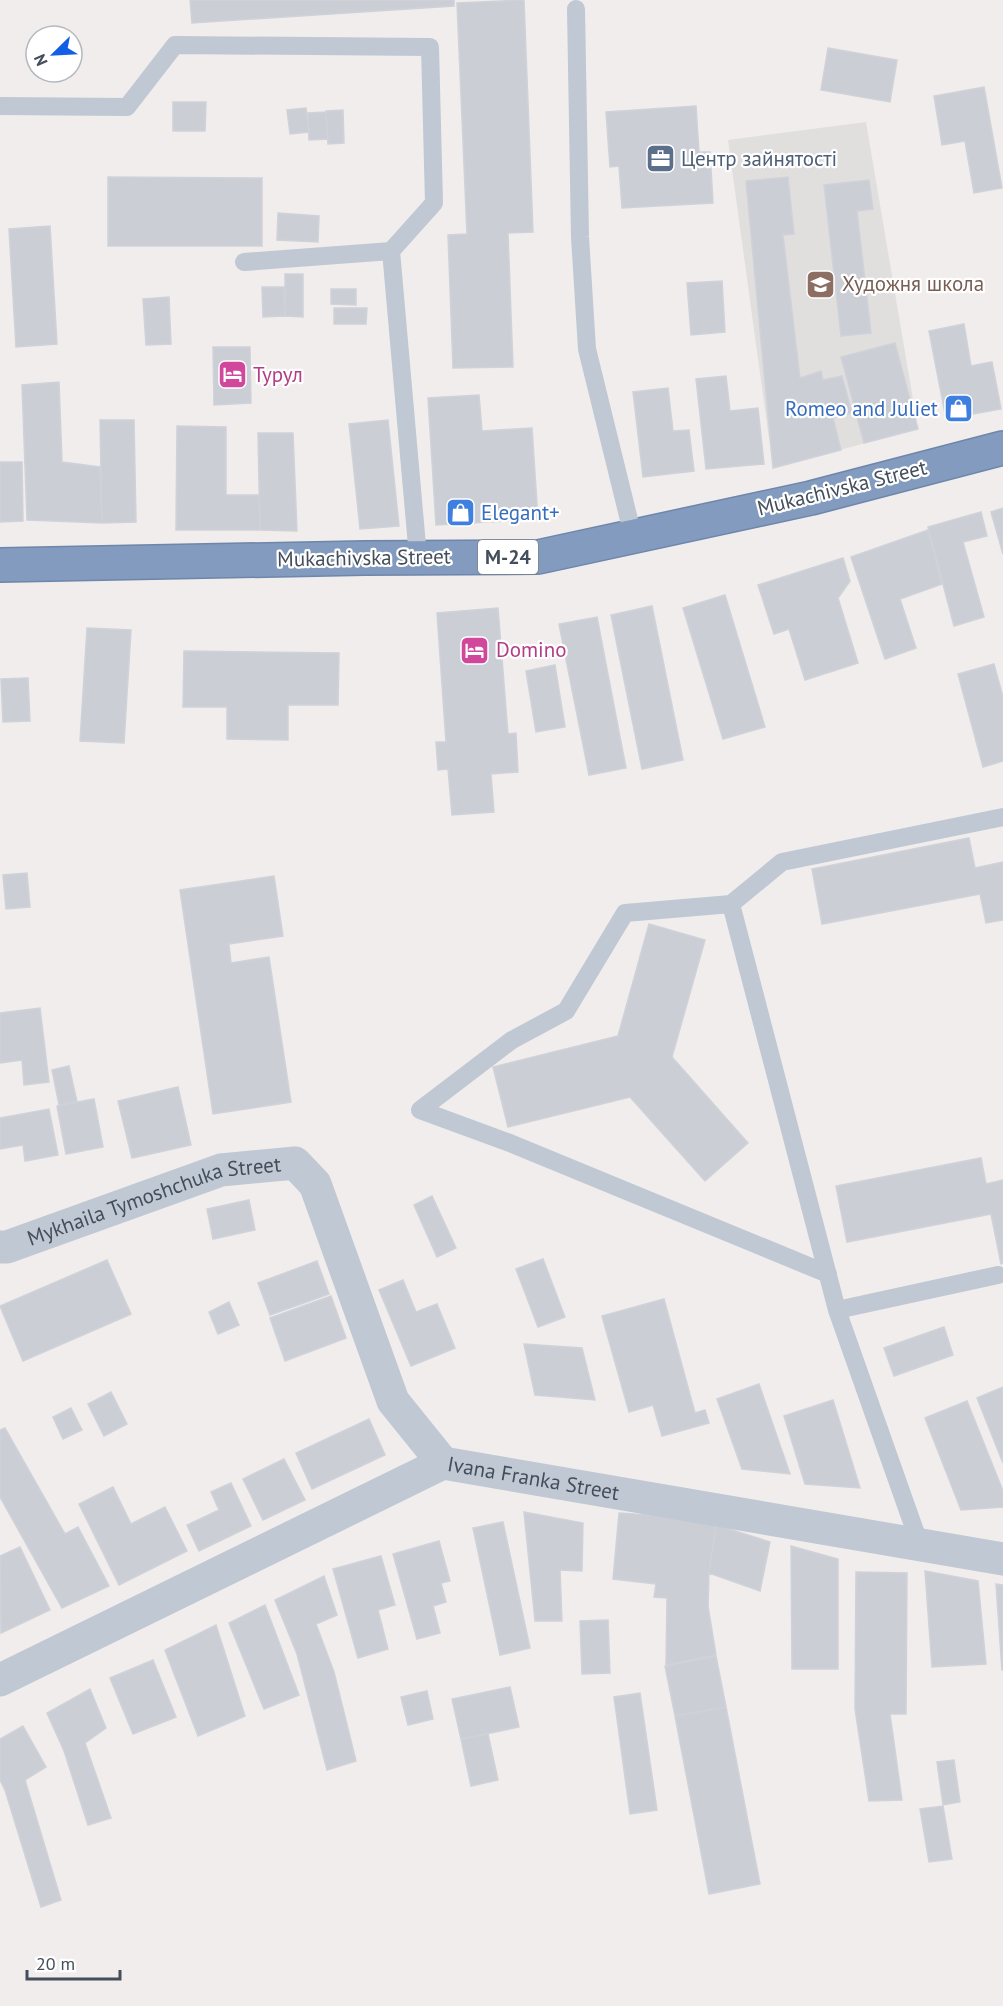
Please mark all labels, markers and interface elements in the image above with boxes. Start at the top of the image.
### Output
north arrow [24,24,84,84]
text: N [29,51,52,69]
office icon: Центр зайнятості [644,143,676,175]
place label: Центр зайнятості [681,145,837,172]
school or university icon: Художня школа [805,268,837,300]
place label: Художня школа [842,270,984,297]
hotel icon: Турул [216,359,248,391]
place label: Турул [253,361,303,388]
shop icon: Romeo and Juliet [943,393,975,425]
place label: Romeo and Juliet [785,395,938,422]
street label: Mukachivska Street [754,453,929,522]
shop icon: Elegant+ [444,497,476,529]
place label: Elegant+ [481,499,560,526]
road number: М-24 [478,540,538,574]
street label: Mukachivska Street [277,542,451,573]
hotel icon: Domino [459,634,491,666]
place label: Domino [496,636,566,663]
street label: Mykhaila Tymoshchuka Street [23,1150,282,1252]
street label: Ivana Franka Street [446,1450,621,1506]
scale bar [27,1943,120,1981]
text: 20 m [36,1952,75,1975]

